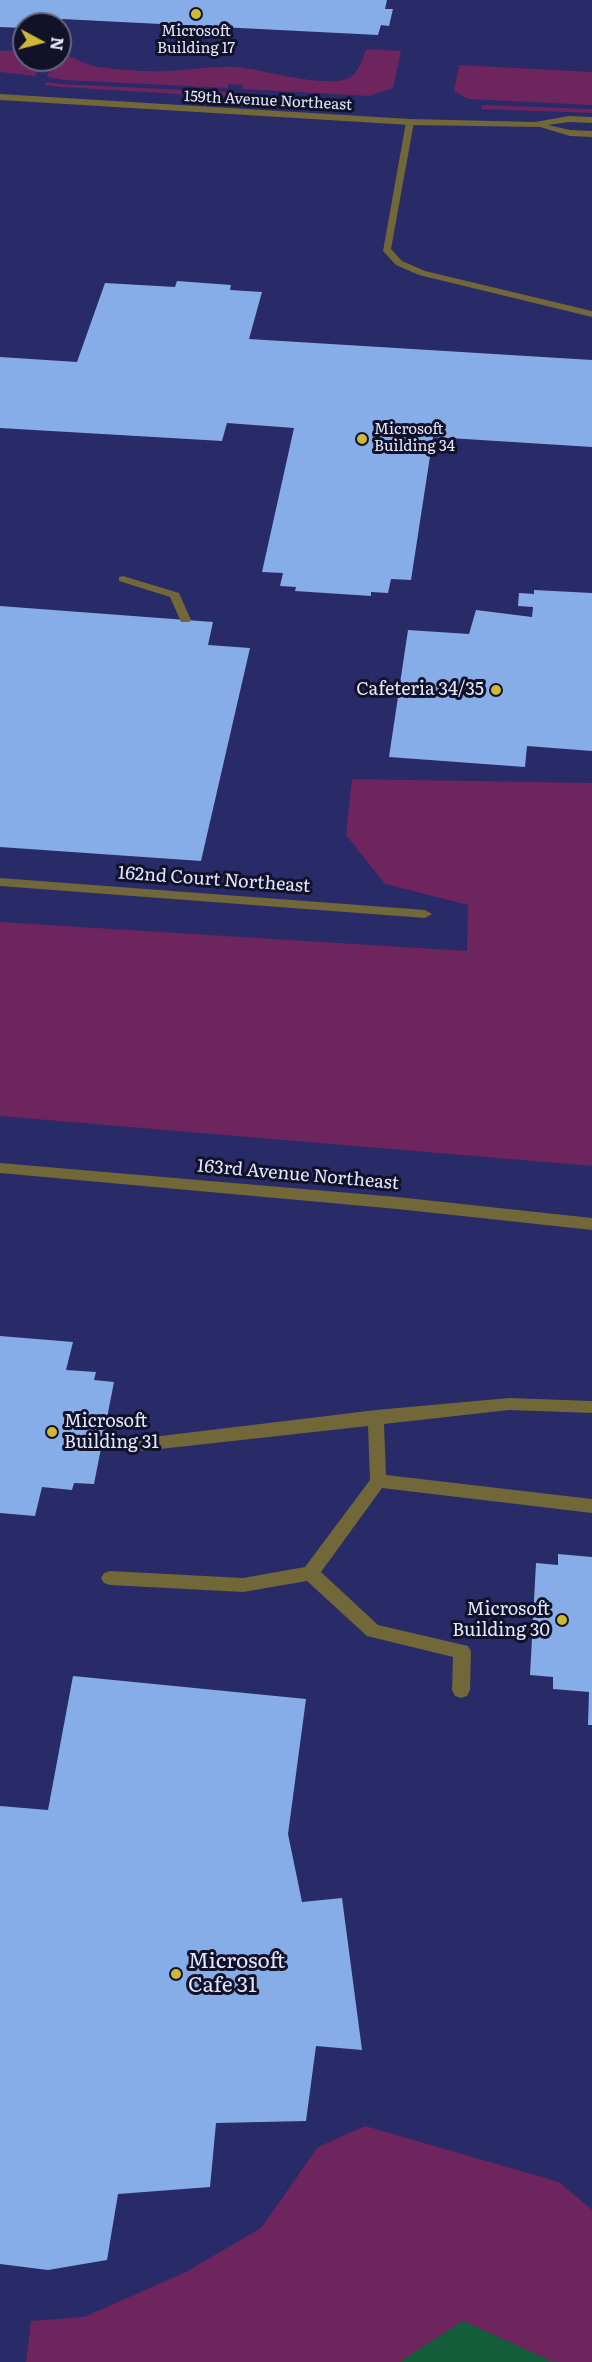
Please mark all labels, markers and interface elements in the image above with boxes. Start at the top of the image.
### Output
marker: Microsoft Building 17 [189,7,203,21]
north arrow [12,12,72,72]
place label: Microsoft Building 17 [157,23,235,58]
text: N [45,36,71,52]
street label: 159th Avenue Northeast [184,88,352,114]
place label: Microsoft Building 34 [374,421,455,456]
marker: Microsoft Building 34 [355,432,369,446]
place label: Cafeteria 34/35 [356,679,484,701]
marker: Cafeteria 34/35 [489,683,503,697]
street label: 162nd Court Northeast [117,863,311,897]
street label: 163rd Avenue Northeast [196,1155,400,1195]
place label: Microsoft Building 31 [64,1411,159,1454]
marker: Microsoft Building 31 [45,1425,59,1439]
place label: Microsoft Building 30 [452,1599,550,1642]
marker: Microsoft Building 30 [555,1613,569,1627]
place label: Microsoft Cafe 31 [188,1949,285,1999]
marker: Microsoft Cafe 31 [169,1967,183,1981]

